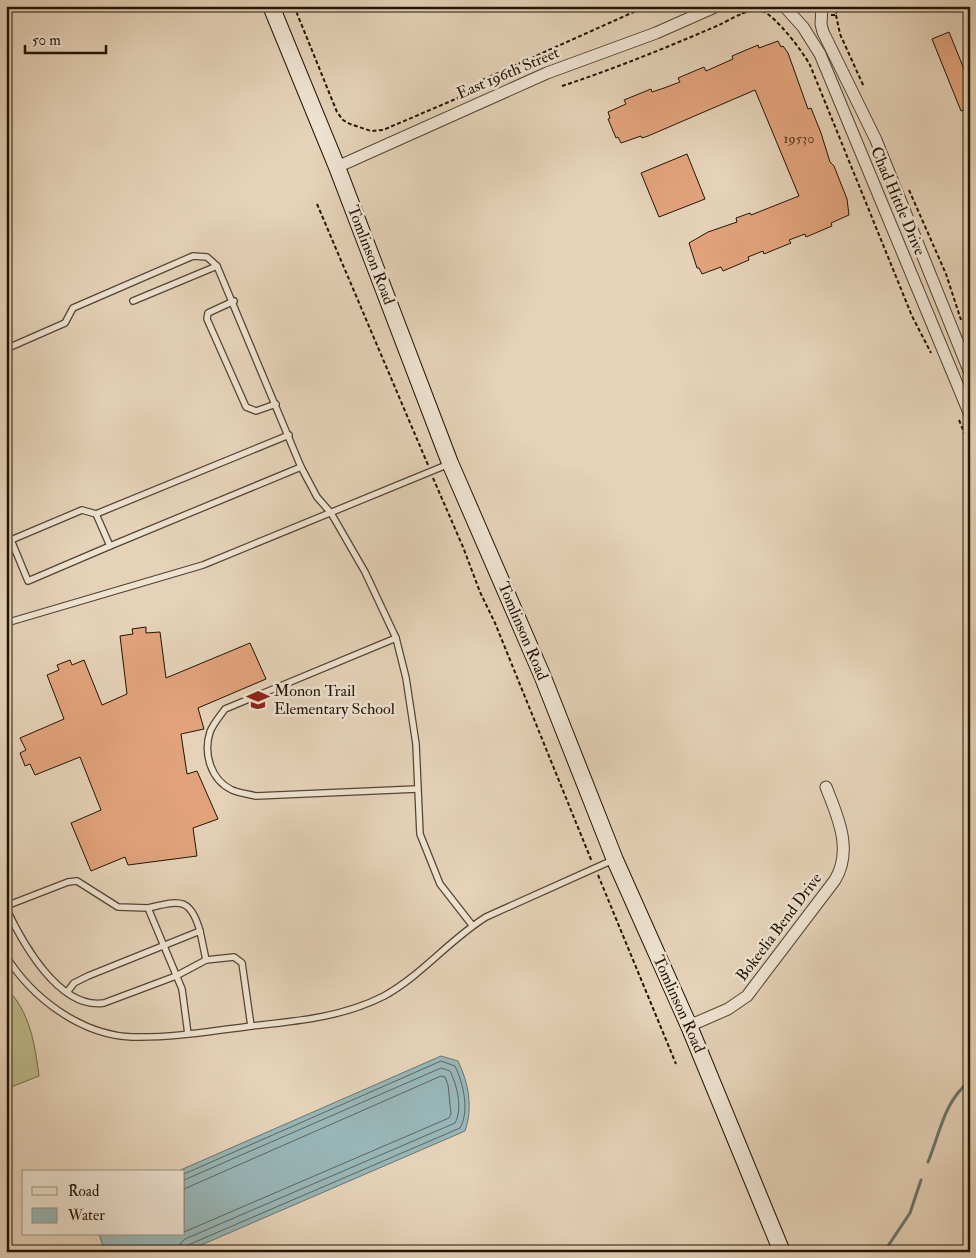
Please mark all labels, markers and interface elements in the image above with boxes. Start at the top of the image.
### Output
scale bar [25,22,106,54]
text: 50 m [32,31,61,50]
street label: East 196th Street [454,42,562,104]
house number: 19530 [784,130,814,147]
street label: Chad Hittle Drive [866,144,930,259]
street label: Tomlinson Road [343,202,399,308]
street label: Tomlinson Road [493,579,553,683]
place label: Monon Trail Elementary School [274,681,395,719]
school or university icon: Monon Trail Elementary School [245,687,271,713]
street label: Bokeelia Bend Drive [732,869,826,985]
street label: Tomlinson Road [649,952,709,1056]
legend [22,1170,185,1236]
text: Road [68,1182,100,1201]
text: Water [67,1206,105,1225]

